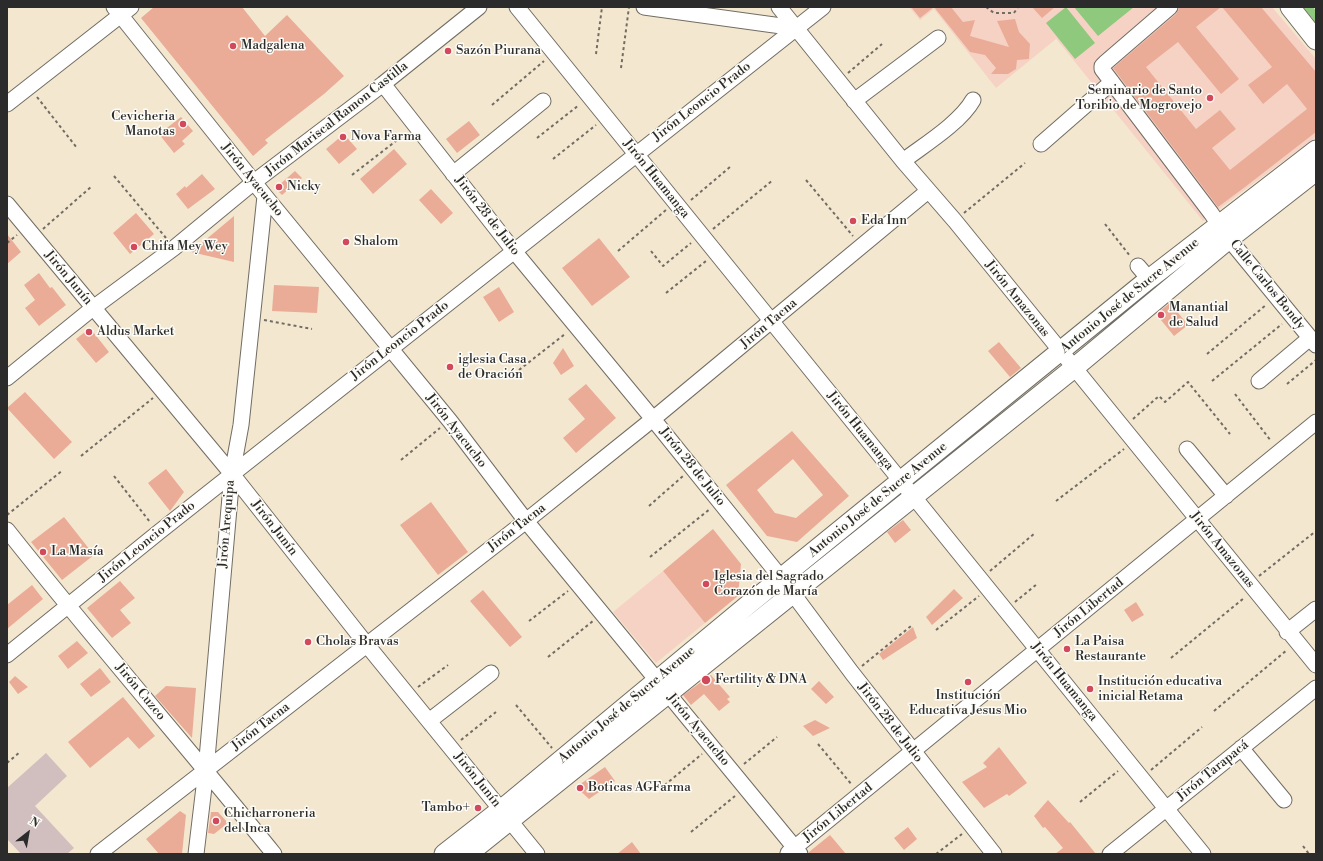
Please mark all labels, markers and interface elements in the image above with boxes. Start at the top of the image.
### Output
place label: Madgalena [241,38,305,54]
marker: Madgalena [228,41,238,51]
place label: Sazón Piurana [456,43,541,59]
marker: Sazón Piurana [443,46,453,56]
street label: Jirón Mariscal Ramon Castilla [263,59,411,179]
street label: Jirón Leoncio Prado [650,59,754,145]
place label: Seminario de Santo Toribio de Mogrovejo [1075,83,1202,114]
marker: Seminario de Santo Toribio de Mogrovejo [1205,93,1215,103]
place label: Cevicheria Manotas [111,109,175,140]
marker: Cevicheria Manotas [178,119,188,129]
place label: Nova Farma [351,129,421,145]
marker: Nova Farma [338,132,348,142]
street label: Jirón Huamanga [619,136,693,222]
street label: Jirón Ayacucho [218,140,286,220]
street label: Jirón 28 de Julio [451,173,523,259]
place label: Nicky [287,179,320,195]
marker: Nicky [274,182,284,192]
place label: Eda Inn [861,213,907,229]
marker: Eda Inn [848,216,858,226]
place label: Shalom [354,234,398,250]
street label: Antonio José de Sucre Avenue [1058,235,1202,357]
marker: Shalom [341,237,351,247]
street label: Calle Carlos Bondy [1226,237,1308,333]
place label: Chifa Mey Wey [142,239,228,255]
marker: Chifa Mey Wey [129,242,139,252]
street label: Jirón Junín [41,248,95,308]
street label: Jirón Amazonas [981,258,1053,340]
street label: Jirón Tacna [737,296,801,352]
street label: Jirón Leoncio Prado [348,298,452,384]
place label: Manantial de Salud [1169,300,1228,331]
marker: Manantial de Salud [1156,310,1166,320]
place label: Aldus Market [97,324,174,340]
marker: Aldus Market [84,327,94,337]
place label: iglesia Casa de Oración [458,352,526,383]
marker: iglesia Casa de Oración [445,362,455,372]
street label: Jirón Huamanga [823,388,897,474]
street label: Jirón Ayacucho [422,391,490,471]
street label: Jirón 28 de Julio [656,425,728,509]
street label: Antonio José de Sucre Avenue [806,439,950,561]
street label: Jirón Arequipa [215,479,239,569]
street label: Jirón Junín [247,497,301,559]
street label: Jirón Leoncio Prado [95,498,199,586]
street label: Jirón Tacna [485,501,549,555]
street label: Jirón Amazonas [1186,509,1258,591]
place label: La Masía [51,544,103,560]
marker: La Masía [38,547,48,557]
place label: Iglesia del Sagrado Corazón de María [714,569,824,600]
street label: Jirón Libertad [1051,575,1127,641]
marker: Iglesia del Sagrado Corazón de María [701,579,711,589]
place label: Cholas Bravas [316,634,399,650]
place label: La Paisa Restaurante [1075,634,1146,665]
marker: Cholas Bravas [303,637,313,647]
street label: Jirón Huamanga [1027,639,1101,725]
street label: Antonio José de Sucre Avenue [555,643,699,767]
marker: La Paisa Restaurante [1062,644,1072,654]
street label: Jirón Cuzco [112,660,168,724]
place label: Fertility & DNA [715,672,807,688]
marker: Fertility & DNA [700,674,712,686]
place label: Institución educativa inicial Retama [1098,674,1222,705]
marker: Institución Educativa Jesus Mio [963,677,973,687]
street label: Jirón 28 de Julio [854,680,926,766]
marker: Institución educativa inicial Retama [1085,684,1095,694]
place label: Institución Educativa Jesus Mio [909,688,1027,719]
street label: Jirón Ayacucho [663,691,733,769]
street label: Jirón Tacna [229,700,293,754]
street label: Jirón Tarapacá [1174,737,1252,805]
street label: Jirón Junín [450,749,504,811]
place label: Boticas AGFarma [588,780,691,796]
street label: Jirón Libertad [800,780,876,846]
marker: Boticas AGFarma [575,783,585,793]
place label: Tambo+ [421,800,470,816]
marker: Tambo+ [473,803,483,813]
place label: Chicharroneria del Inca [224,806,315,837]
north arrow [8,813,48,853]
text: N [27,814,42,831]
marker: Chicharroneria del Inca [211,816,221,826]

